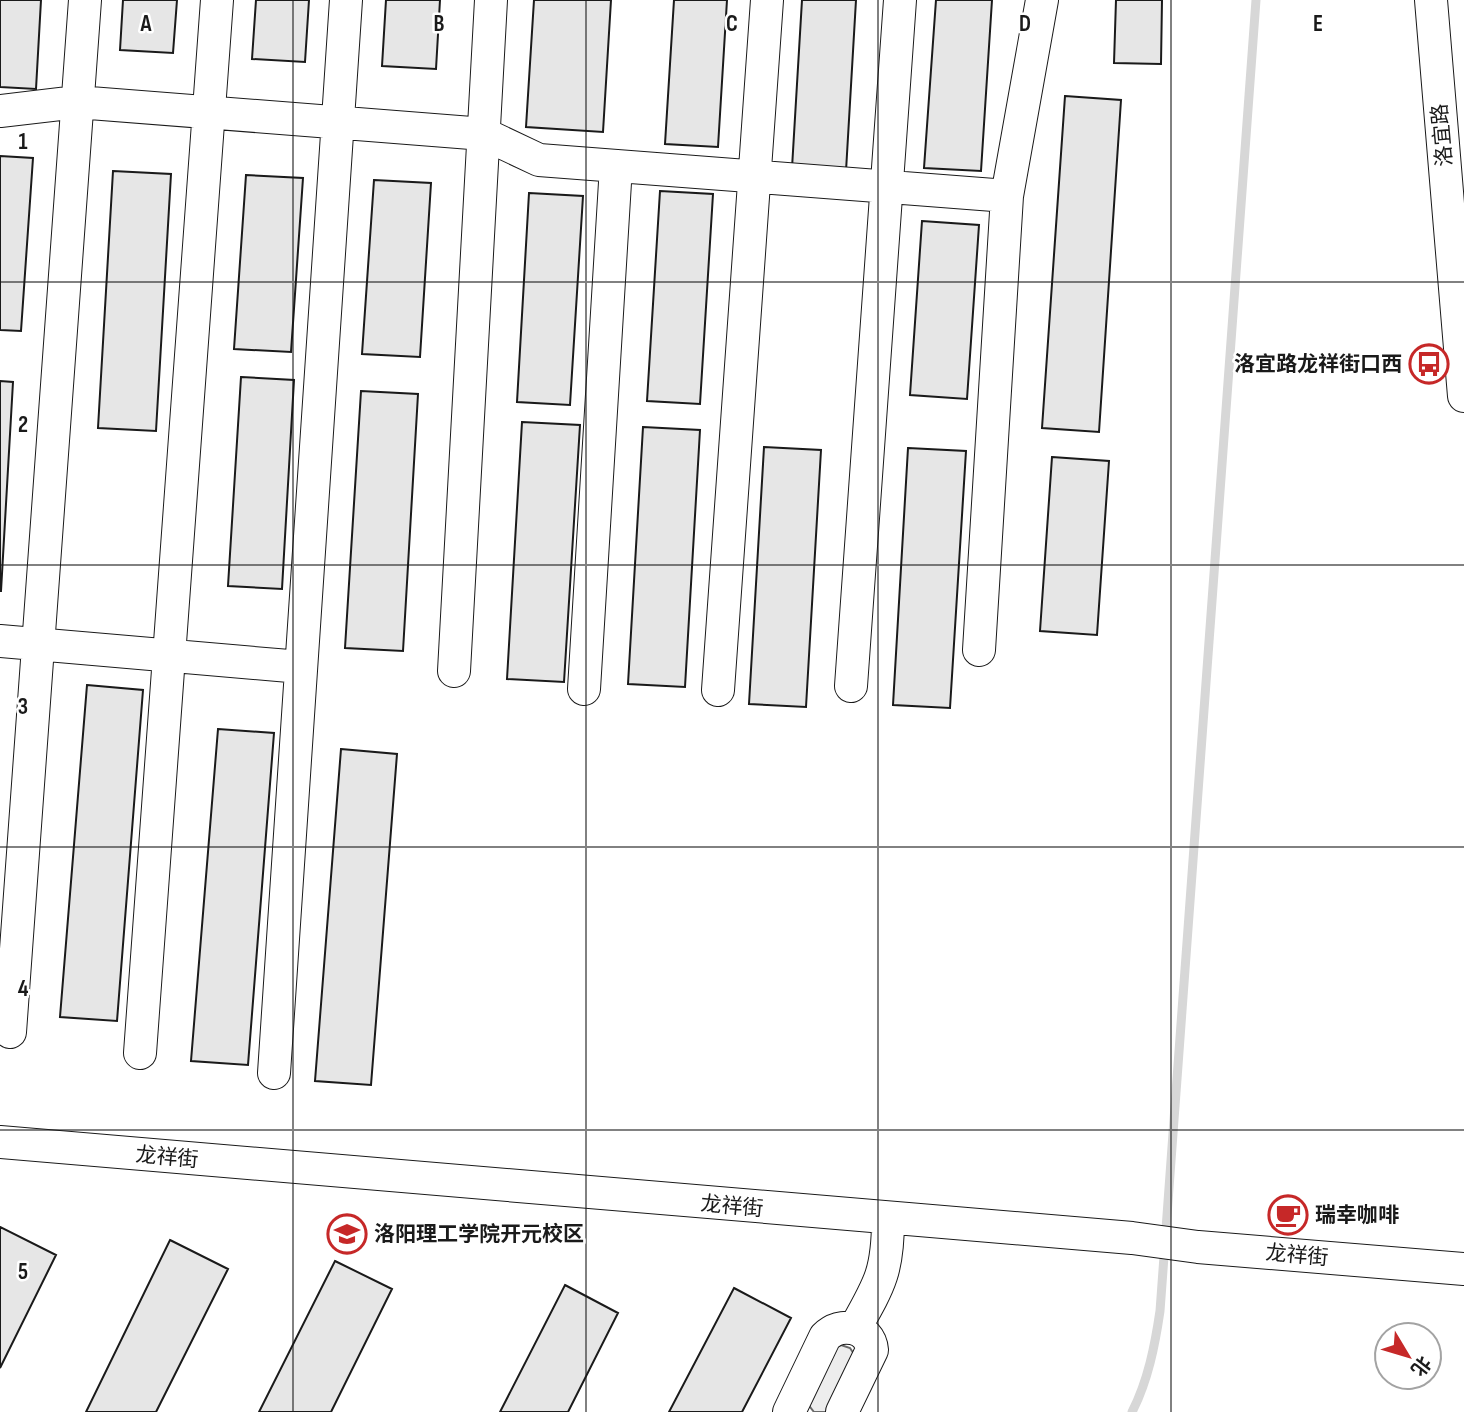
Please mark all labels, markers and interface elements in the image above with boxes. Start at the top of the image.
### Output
text: A [140,10,153,38]
text: B [434,10,445,38]
text: C [726,10,738,38]
text: D [1019,10,1031,38]
text: E [1313,10,1323,38]
street label: 洛宜路 [1427,102,1458,167]
text: 1 [18,128,28,156]
bus stop icon: 洛宜路龙祥街口西 [1408,343,1450,385]
place label: 洛宜路龙祥街口西 [1234,352,1402,377]
text: 2 [18,411,28,439]
text: 3 [18,693,28,721]
text: 4 [18,975,29,1003]
street label: 龙祥街 [134,1142,199,1173]
street label: 龙祥街 [699,1191,764,1222]
cafe icon: 瑞幸咖啡 [1267,1194,1309,1236]
place label: 瑞幸咖啡 [1315,1203,1399,1228]
school or university icon: 洛阳理工学院开元校区 [326,1213,368,1255]
place label: 洛阳理工学院开元校区 [374,1222,584,1247]
street label: 龙祥街 [1264,1240,1329,1271]
text: 5 [18,1258,28,1286]
north arrow [1373,1321,1443,1391]
text: 北 [1405,1351,1435,1380]

